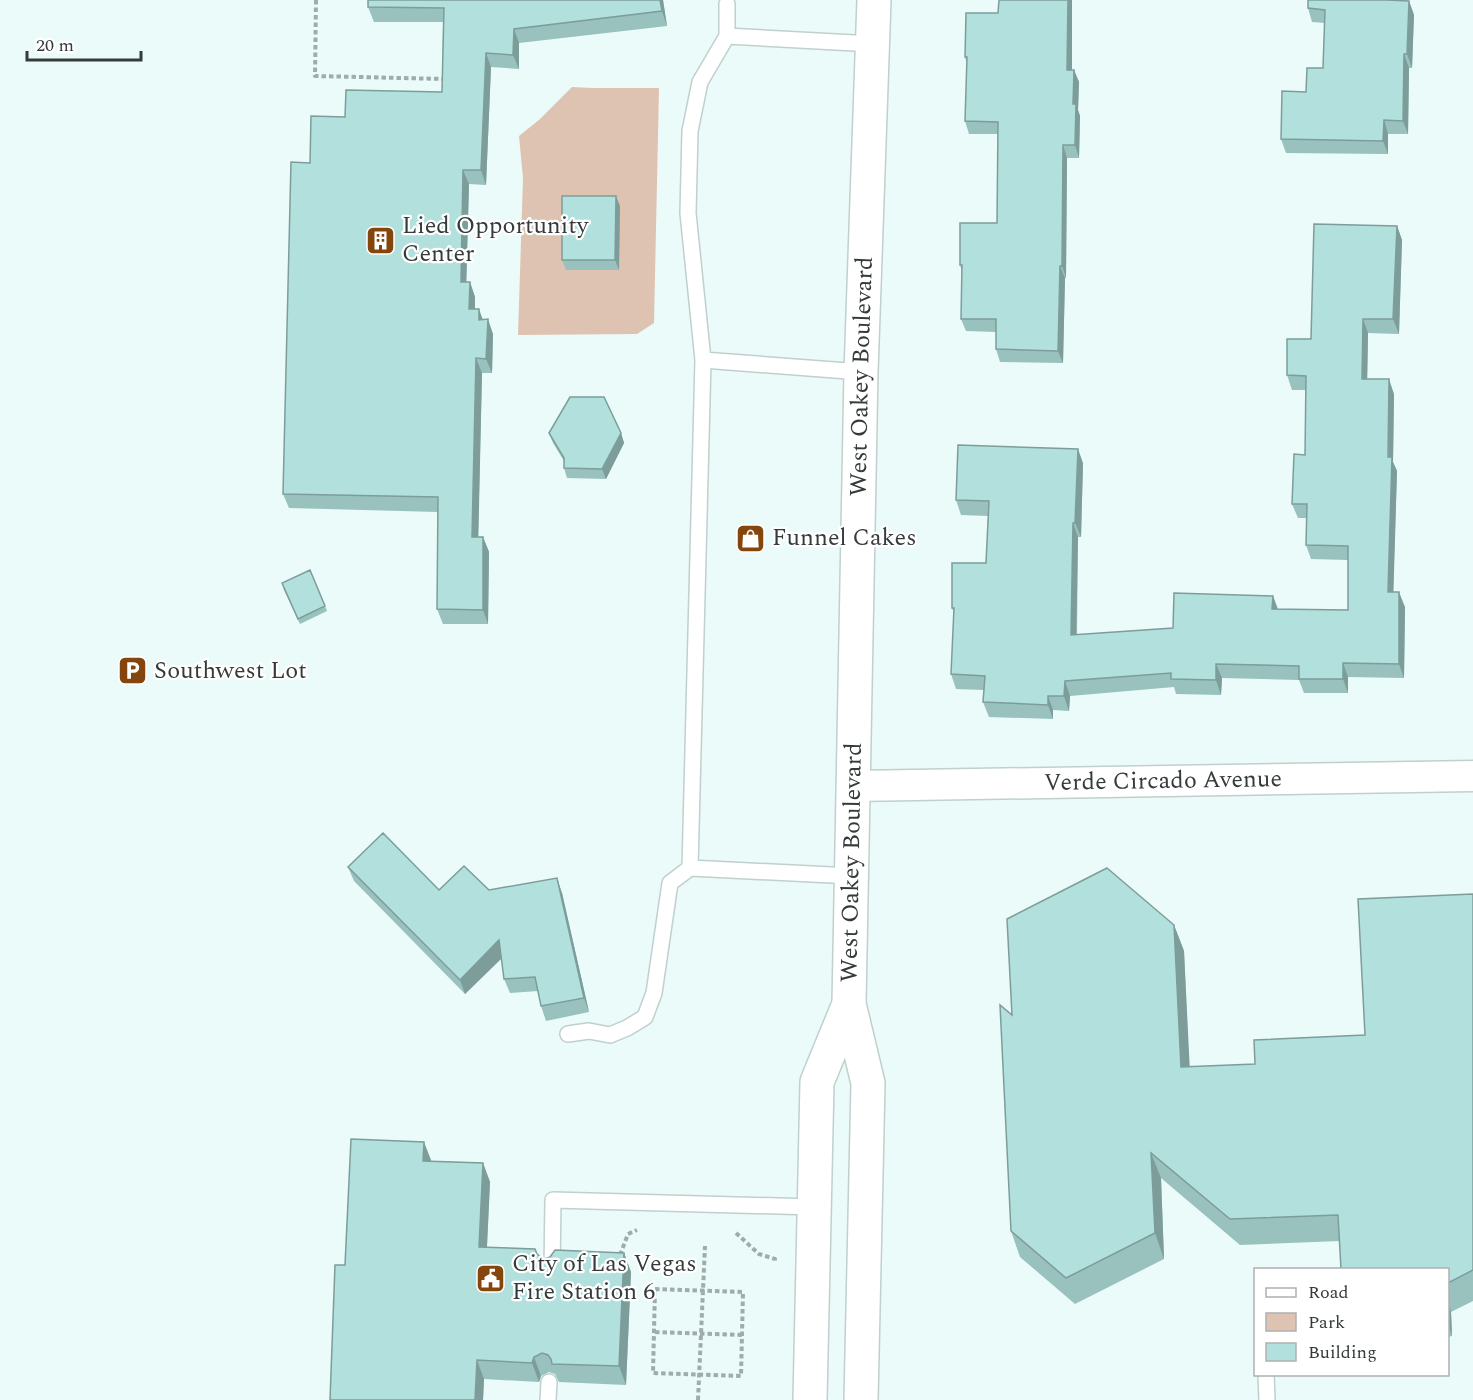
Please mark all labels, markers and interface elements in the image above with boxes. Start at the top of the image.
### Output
scale bar [27,24,141,62]
text: 20 m [36,32,74,59]
place label: Lied Opportunity Center [402,208,590,272]
building icon: Lied Opportunity Center [365,224,397,256]
street label: West Oakey Boulevard [841,256,883,497]
place label: Funnel Cakes [772,520,917,556]
shop icon: Funnel Cakes [735,522,767,554]
place label: Southwest Lot [154,653,307,689]
parking icon: Southwest Lot [117,655,149,687]
street label: West Oakey Boulevard [831,742,872,983]
street label: Verde Circado Avenue [1044,761,1282,801]
place label: City of Las Vegas Fire Station 6 [512,1246,697,1310]
public building icon: City of Las Vegas Fire Station 6 [475,1262,507,1294]
legend [1254,1268,1449,1376]
text: Road [1308,1279,1349,1306]
text: Park [1308,1309,1345,1336]
text: Building [1308,1339,1377,1366]

